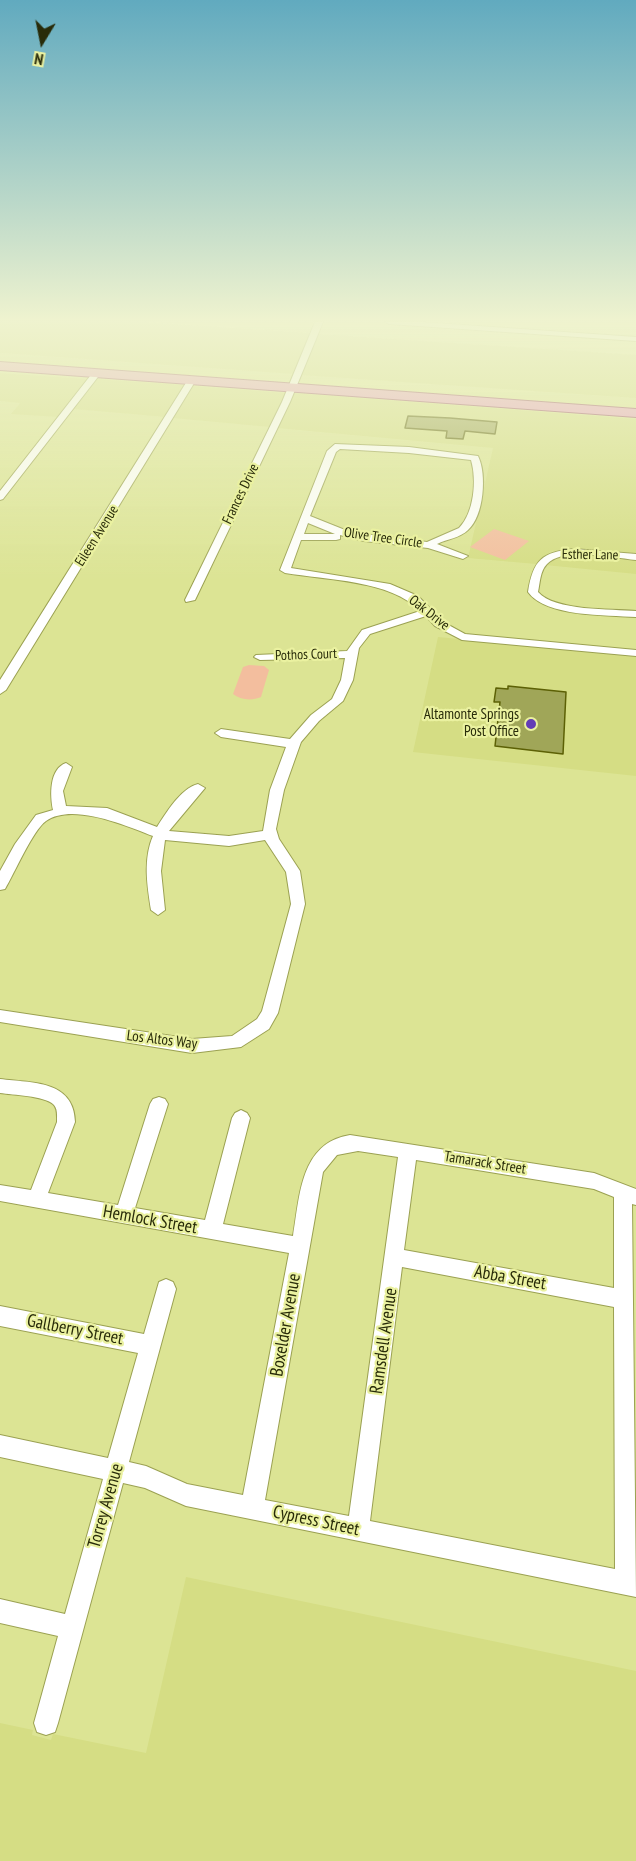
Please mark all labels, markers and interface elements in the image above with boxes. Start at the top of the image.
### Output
north arrow [12,12,72,72]
text: N [33,49,45,70]
street label: Frances Drive [219,461,263,527]
street label: Eileen Avenue [72,503,122,569]
street label: Olive Tree Circle [343,524,423,552]
street label: Esther Lane [562,546,618,564]
street label: Oak Drive [405,592,453,634]
street label: Pothos Court [275,646,337,664]
place label: Altamonte Springs Post Office [424,706,519,741]
marker: Altamonte Springs Post Office [524,717,538,731]
street label: Los Altos Way [126,1027,198,1053]
street label: Tamarack Street [443,1148,527,1178]
street label: Hemlock Street [101,1201,199,1239]
street label: Abba Street [472,1261,548,1295]
street label: Boxelder Avenue [266,1272,306,1378]
street label: Ramsdell Avenue [366,1287,402,1395]
street label: Gallberry Street [25,1310,125,1350]
street label: Torrey Avenue [84,1461,128,1551]
street label: Cypress Street [271,1501,361,1541]

